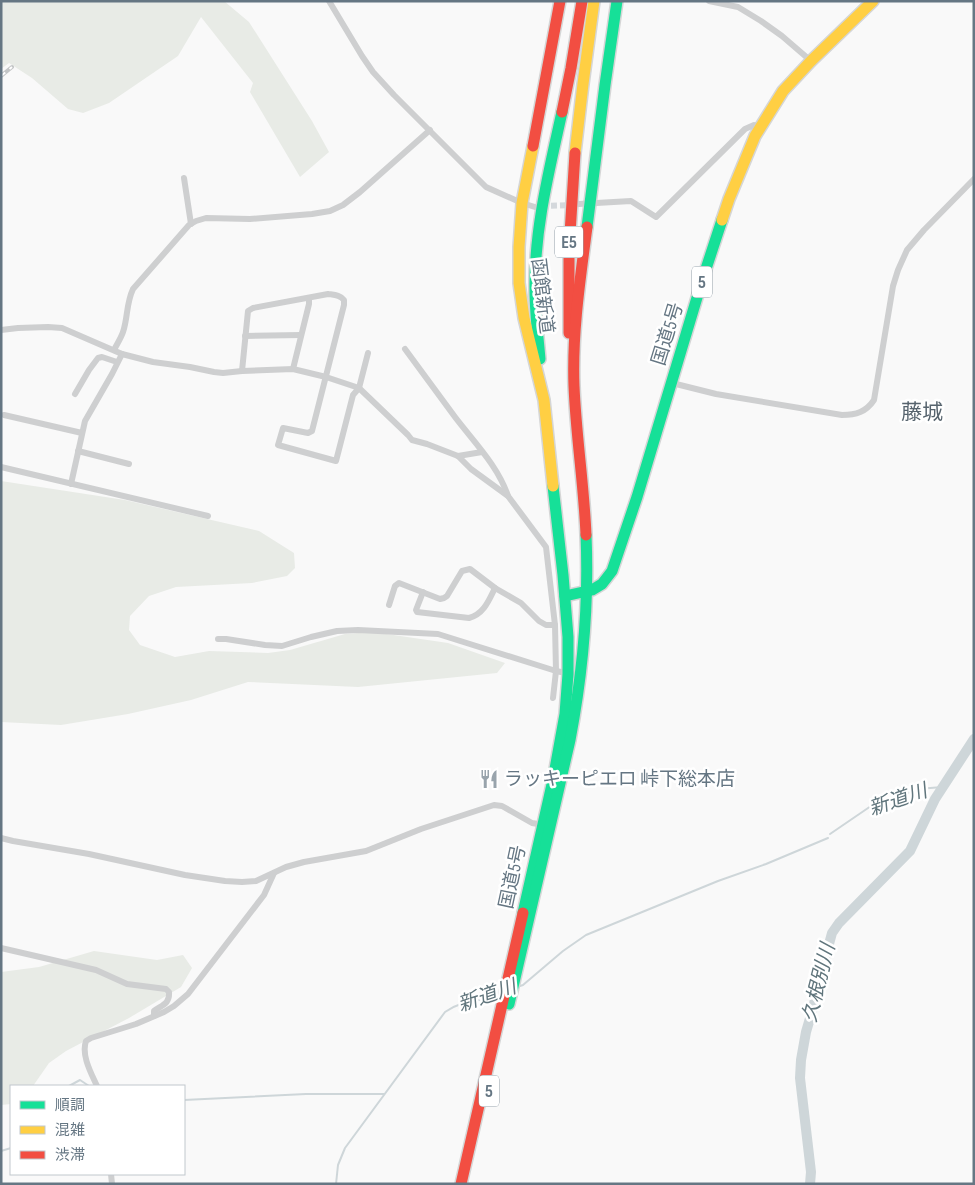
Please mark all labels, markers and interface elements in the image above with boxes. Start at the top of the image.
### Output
road number: E5 [555,226,583,258]
street label: 函館新道 [526,257,558,335]
road number: 5 [692,266,712,298]
street label: 国道5号 [648,300,688,368]
district label: 藤城 [901,400,943,425]
restaurant icon: ラッキーピエロ 峠下総本店 [478,768,500,790]
place label: ラッキーピエロ 峠下総本店 [504,768,735,791]
water label: 新道川 [866,778,932,821]
street label: 国道5号 [495,843,531,911]
water label: 久根別川 [798,939,841,1025]
water label: 新道川 [455,974,521,1017]
road number: 5 [479,1076,499,1106]
legend [10,1085,185,1175]
text: 順調 [55,1096,85,1115]
text: 混雑 [55,1121,85,1140]
text: 渋滞 [55,1146,85,1165]

